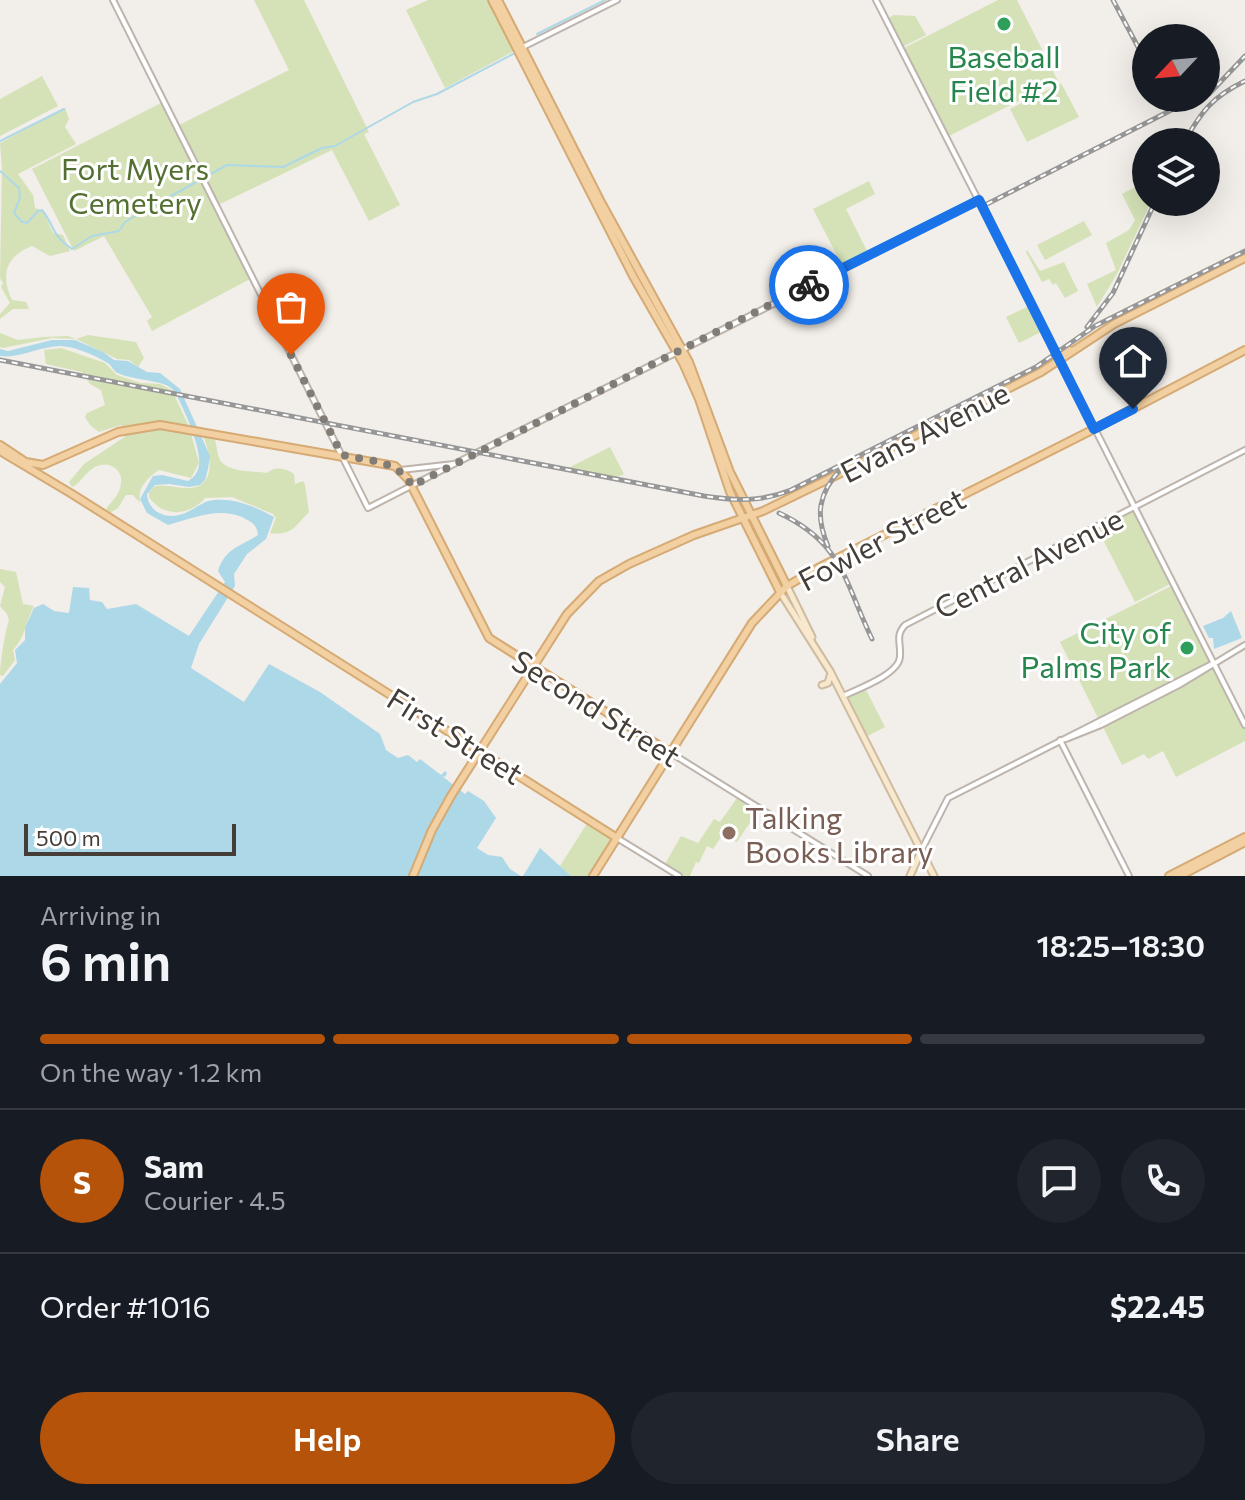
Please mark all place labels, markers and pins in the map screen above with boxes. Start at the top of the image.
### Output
marker: Baseball Field #2 [995,15,1013,33]
place label: Baseball Field #2 [947,37,1061,108]
pin [257,273,325,355]
pin [1099,327,1167,409]
place label: City of Palms Park [1021,613,1171,684]
marker: City of Palms Park [1178,639,1196,657]
place label: Talking Books Library [745,798,933,869]
marker: Talking Books Library [720,824,738,842]

